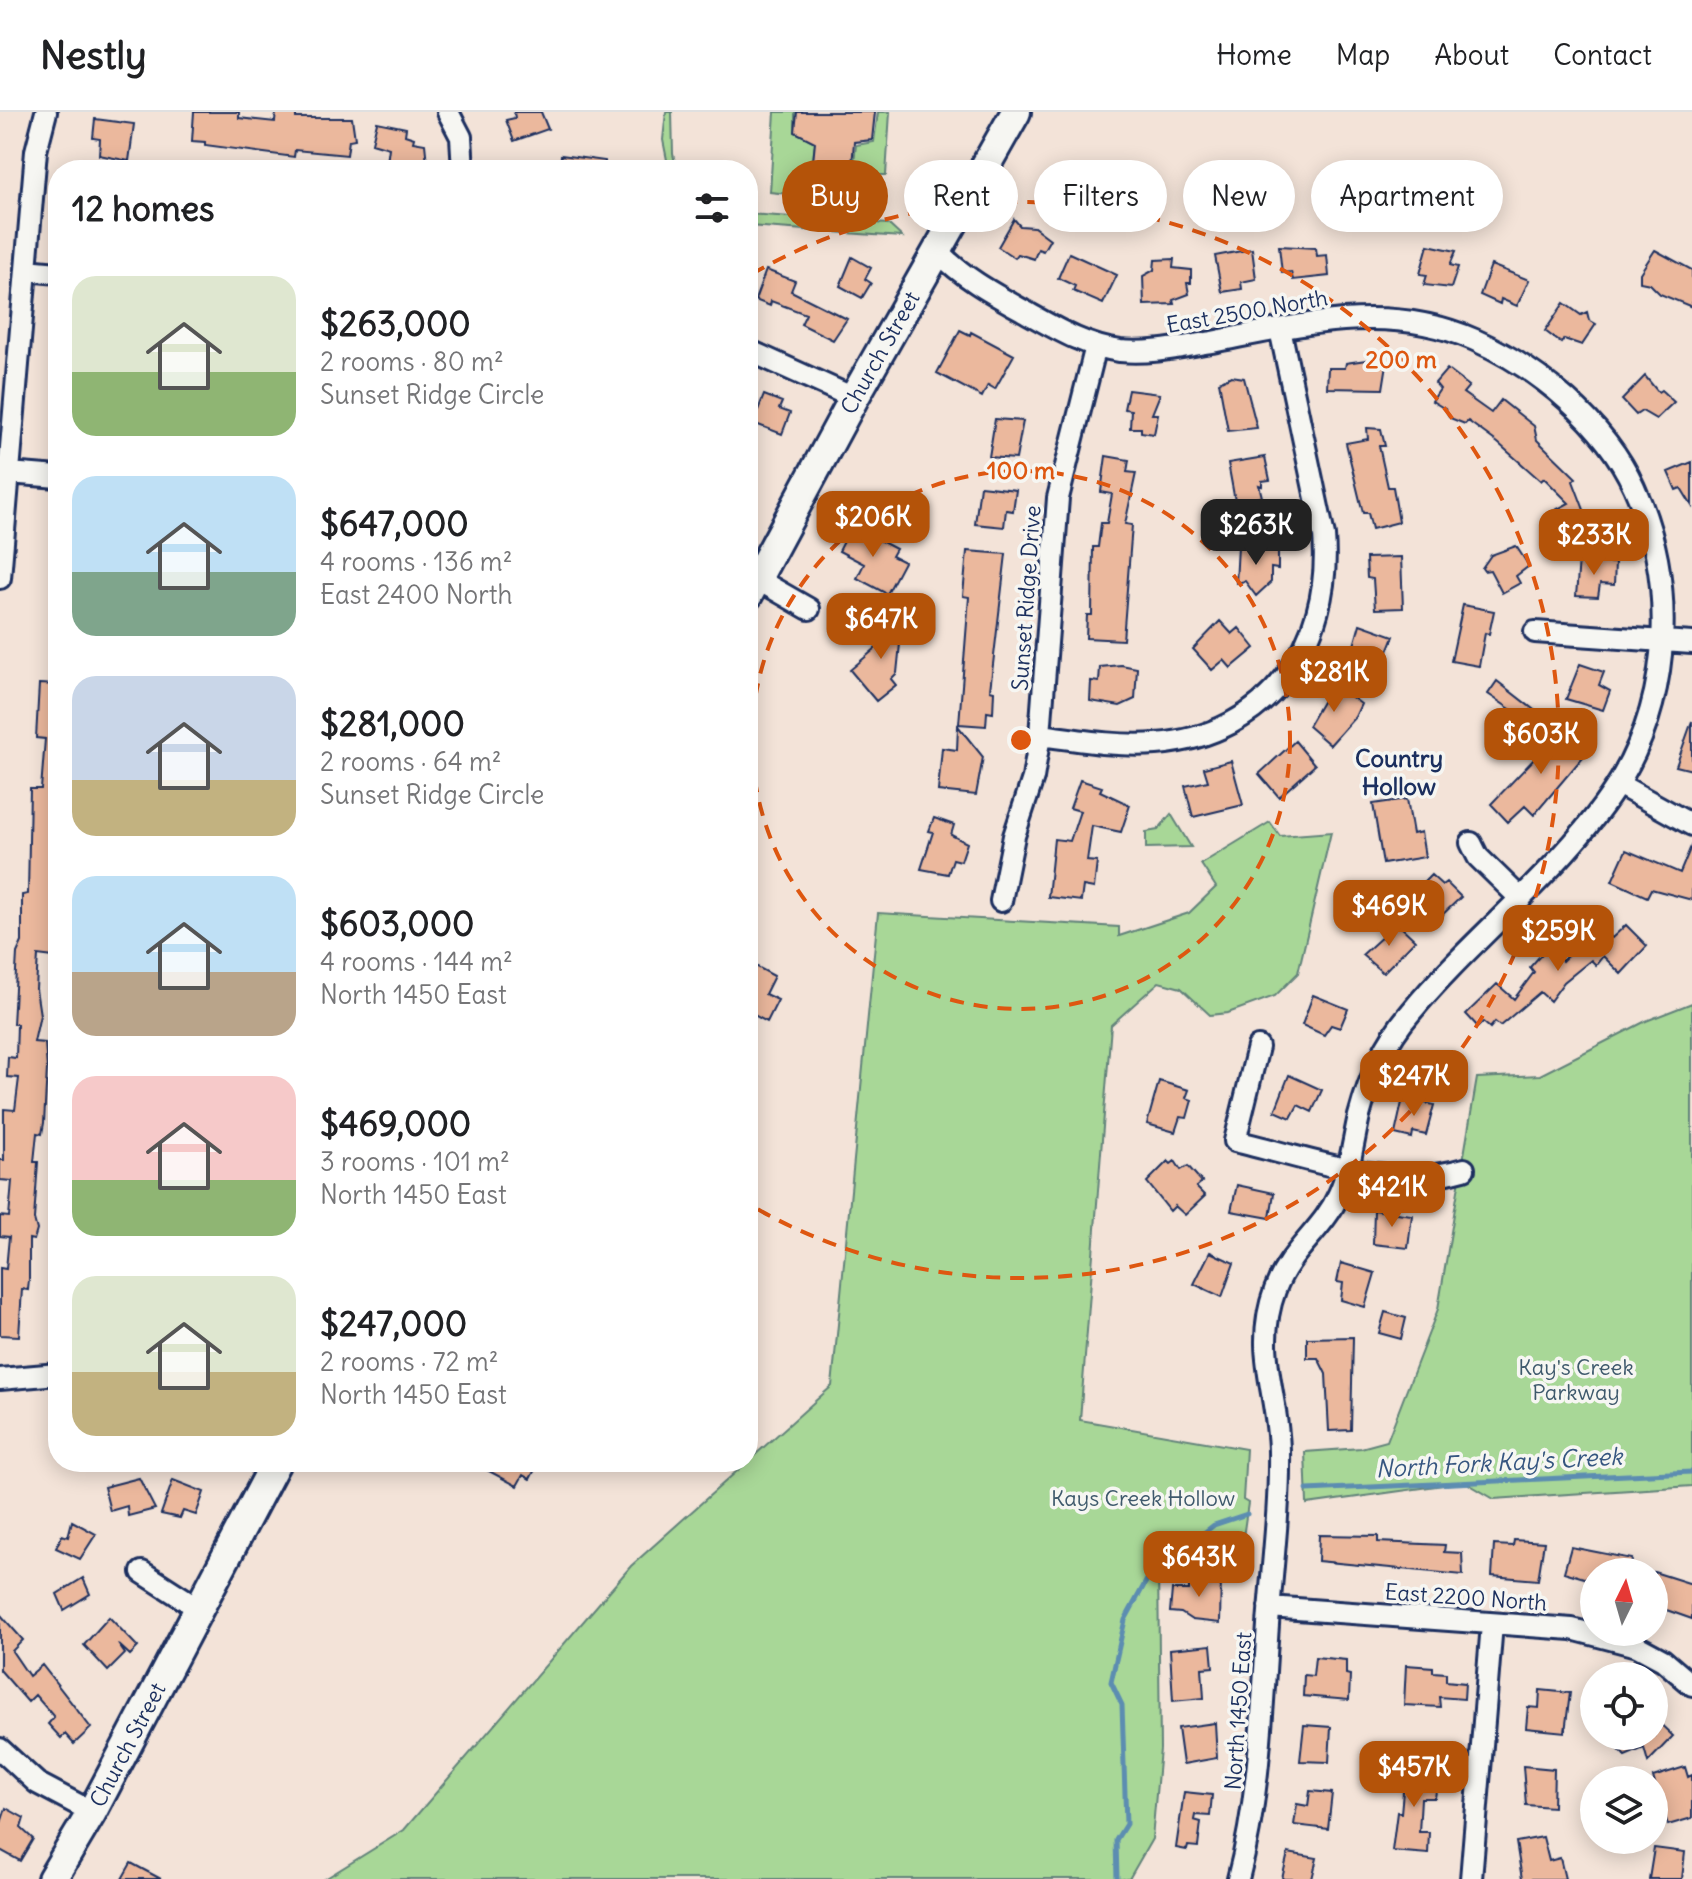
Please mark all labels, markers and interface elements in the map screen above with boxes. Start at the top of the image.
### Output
text: Nestly [40,32,147,79]
text: Home [1216,37,1292,73]
text: Map [1336,37,1390,73]
text: About [1434,37,1509,73]
text: Contact [1553,37,1652,73]
chip: Buy [782,160,888,232]
chip: Rent [904,160,1018,232]
chip: Filters [1034,160,1167,232]
chip: New [1183,160,1295,232]
chip: Apartment [1311,160,1503,232]
icon: filters [690,186,734,230]
text: 12 homes [72,187,215,230]
street label: East 2500 North [1164,283,1330,339]
street label: Church Street [834,286,926,419]
text: $263,000 [320,302,471,345]
icon: home [136,308,232,404]
text: 200 m [1365,344,1437,374]
text: 2 rooms · 80 m² [320,345,504,378]
text: Sunset Ridge Circle [320,378,544,411]
text: 100 m [987,455,1055,485]
pin: $206K [817,491,929,559]
pin: $263K [1200,499,1312,567]
text: $206K [835,500,911,533]
text: $647,000 [320,502,469,545]
street label: Sunset Ridge Drive [1006,504,1046,692]
icon: home [136,508,232,604]
text: $263K [1219,508,1293,541]
pin: $233K [1538,509,1650,577]
text: $233K [1557,518,1631,551]
text: 4 rooms · 136 m² [320,545,512,578]
text: East 2400 North [320,578,513,611]
pin: $647K [825,593,937,661]
text: $647K [845,602,917,635]
pin: $281K [1278,646,1390,714]
text: $281K [1299,655,1369,688]
text: $281,000 [320,702,465,745]
icon: home [136,708,232,804]
pin: $603K [1485,708,1597,776]
text: $603K [1502,717,1580,750]
centre of rings [1007,726,1035,754]
district label: Country Hollow [1355,743,1443,801]
text: 2 rooms · 64 m² [320,745,502,778]
text: Sunset Ridge Circle [320,778,544,811]
pin: $469K [1333,880,1445,948]
text: $469K [1351,889,1427,922]
text: $603,000 [320,902,474,945]
pin: $259K [1502,905,1614,973]
icon: home [136,908,232,1004]
text: $259K [1521,914,1595,947]
text: 4 rooms · 144 m² [320,945,513,978]
text: North 1450 East [320,978,507,1011]
pin: $247K [1358,1050,1470,1118]
text: $247K [1378,1059,1450,1092]
text: $469,000 [320,1102,471,1145]
icon: home [136,1108,232,1204]
text: 3 rooms · 101 m² [320,1145,510,1178]
pin: $421K [1336,1161,1448,1229]
text: $421K [1357,1170,1427,1203]
text: North 1450 East [320,1178,507,1211]
text: $247,000 [320,1302,467,1345]
icon: home [136,1308,232,1404]
text: 2 rooms · 72 m² [320,1345,499,1378]
park label: Kay's Creek Parkway [1518,1353,1634,1406]
text: North 1450 East [320,1378,507,1411]
water label: North Fork Kay's Creek [1375,1440,1625,1483]
park label: Kays Creek Hollow [1051,1484,1235,1512]
pin: $643K [1143,1531,1255,1599]
text: $643K [1161,1540,1237,1573]
north arrow [1580,1558,1668,1646]
map controls [1580,1558,1668,1854]
street label: East 2200 North [1384,1577,1548,1617]
street label: North 1450 East [1219,1631,1257,1791]
button: locate [1580,1662,1668,1750]
street label: Church Street [83,1678,172,1812]
pin: $457K [1358,1741,1470,1809]
text: $457K [1377,1750,1451,1783]
button: layers [1580,1766,1668,1854]

